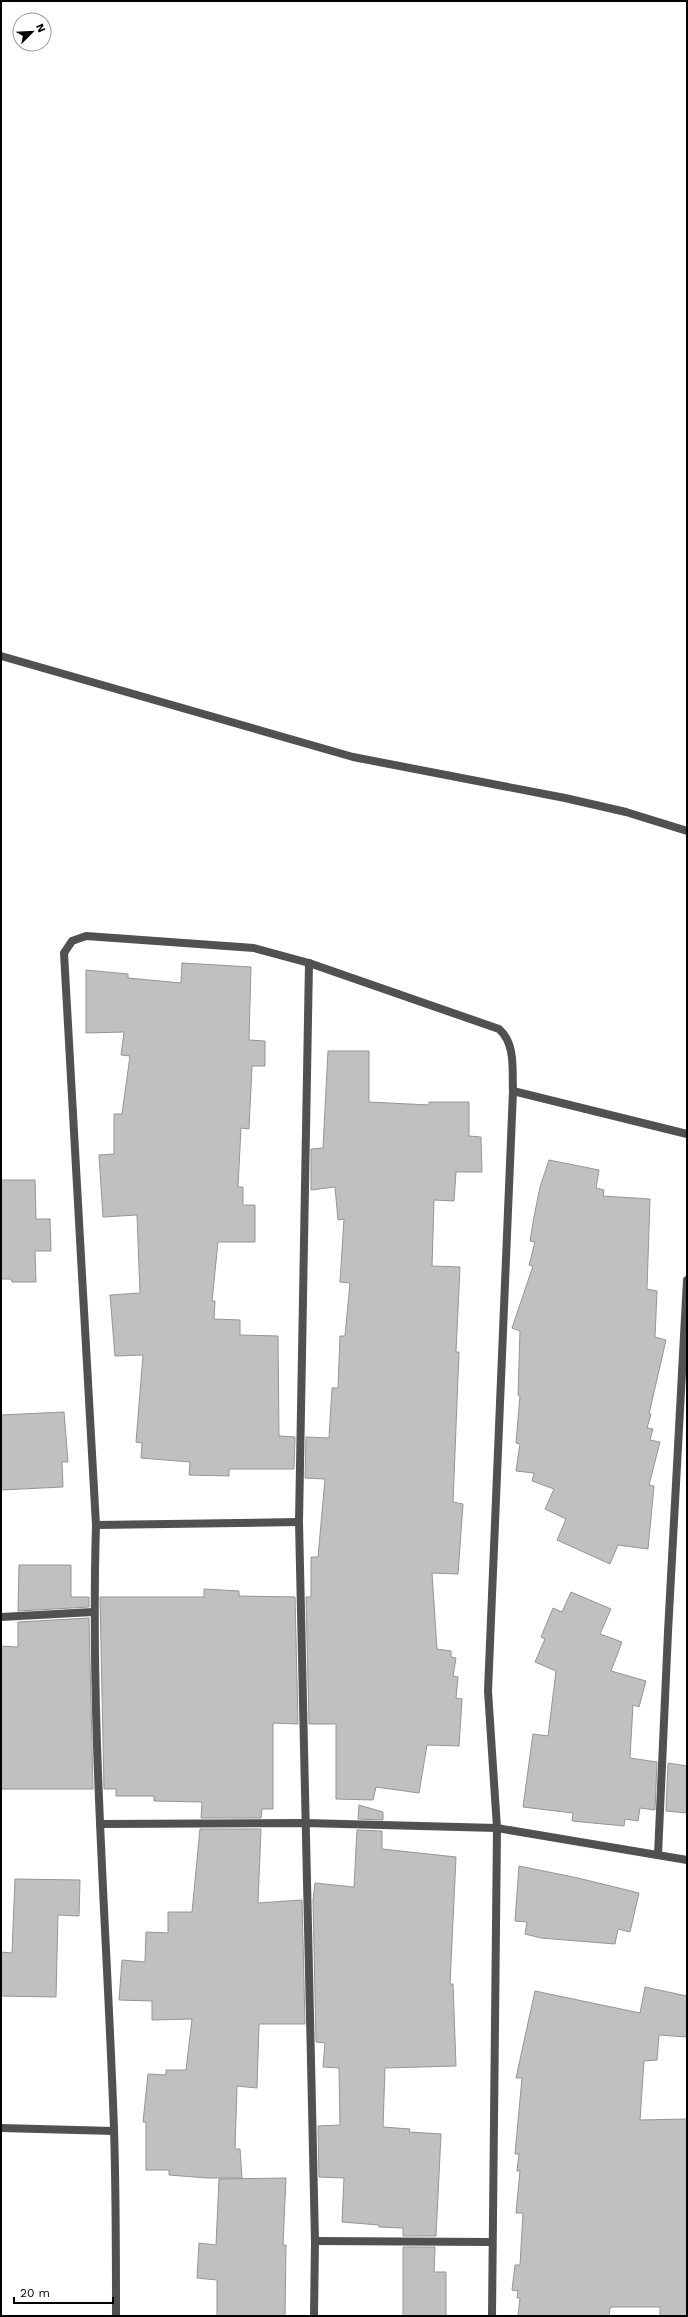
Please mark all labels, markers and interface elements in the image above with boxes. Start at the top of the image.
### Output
north arrow [12,12,52,52]
text: N [33,22,48,35]
scale bar [14,2279,113,2305]
text: 20 m [20,2286,50,2300]

